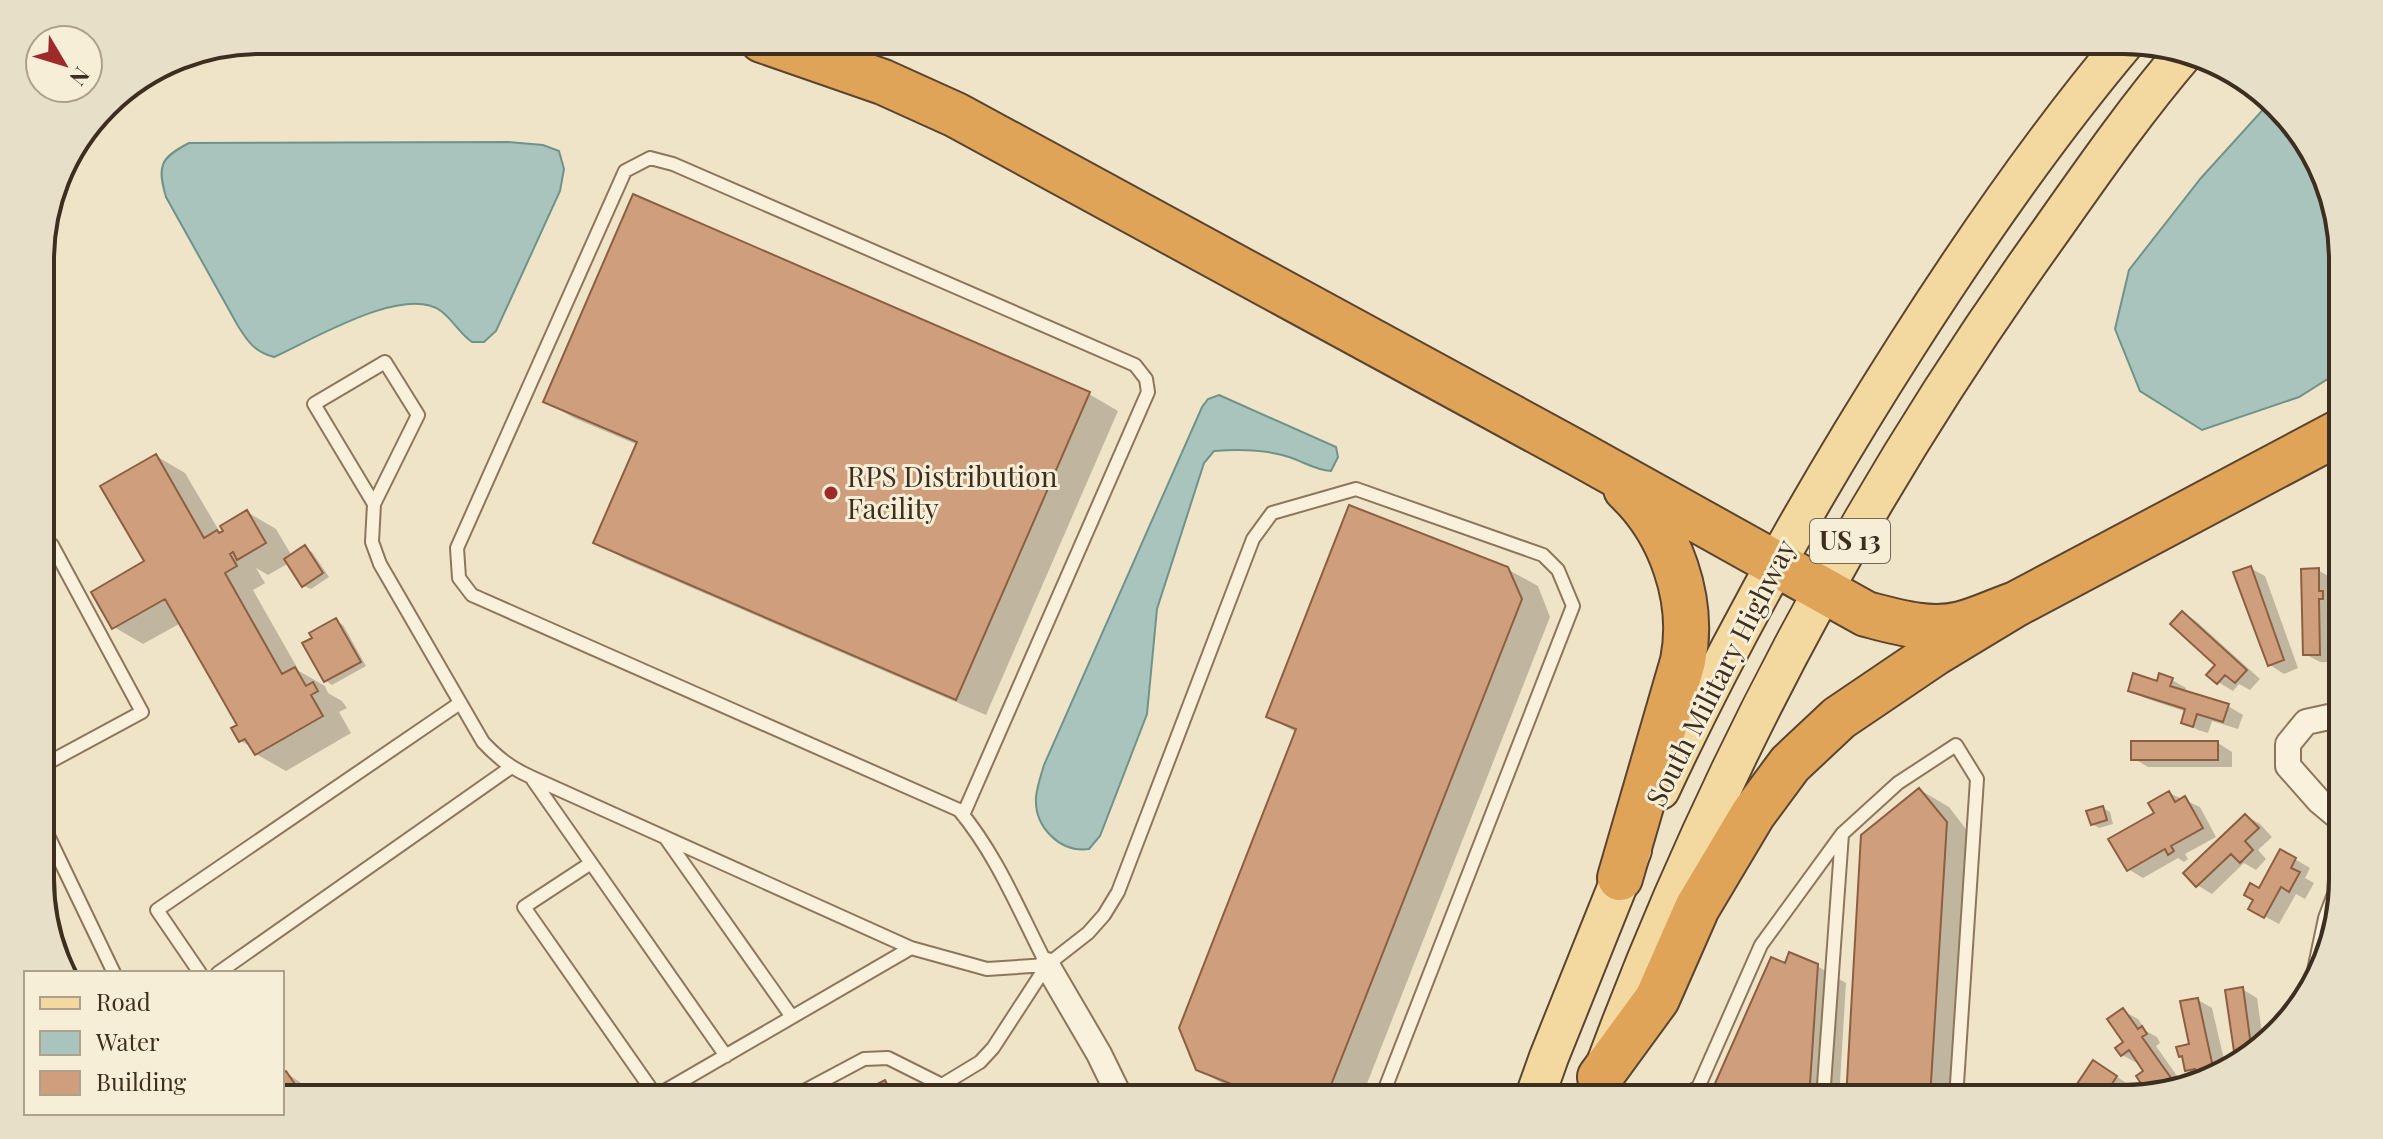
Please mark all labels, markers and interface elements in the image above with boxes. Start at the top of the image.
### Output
north arrow [24,24,104,104]
text: N [64,61,97,93]
place label: RPS Distribution Facility [847,457,1058,526]
marker: RPS Distribution Facility [822,484,840,502]
road number: US 13 [1810,519,1890,563]
street label: South Military Highway [1636,532,1803,812]
legend [24,971,284,1115]
text: Road [96,985,151,1017]
text: Water [95,1025,160,1057]
text: Building [96,1065,187,1097]

